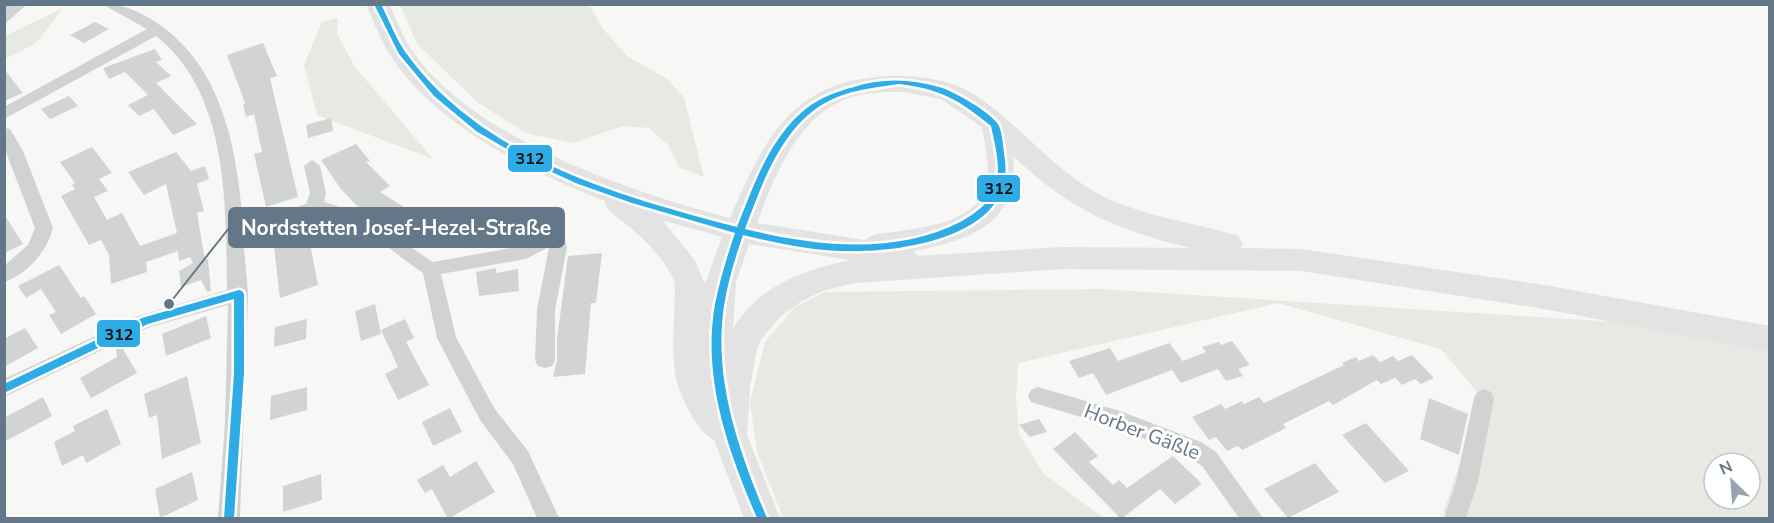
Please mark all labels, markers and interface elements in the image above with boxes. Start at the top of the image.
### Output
line badge: 312 [507,144,553,173]
text: 312 [516,148,544,170]
line badge: 312 [976,174,1021,203]
text: 312 [985,178,1013,200]
callout: Nordstetten Josef-Hezel-Straße [229,208,564,247]
text: Nordstetten Josef-Hezel-Straße [241,214,551,242]
line badge: 312 [96,319,141,348]
text: 312 [105,324,133,346]
street label: Horber Gäßle [1080,398,1204,466]
north arrow [1702,451,1762,511]
text: N [1716,456,1736,481]

